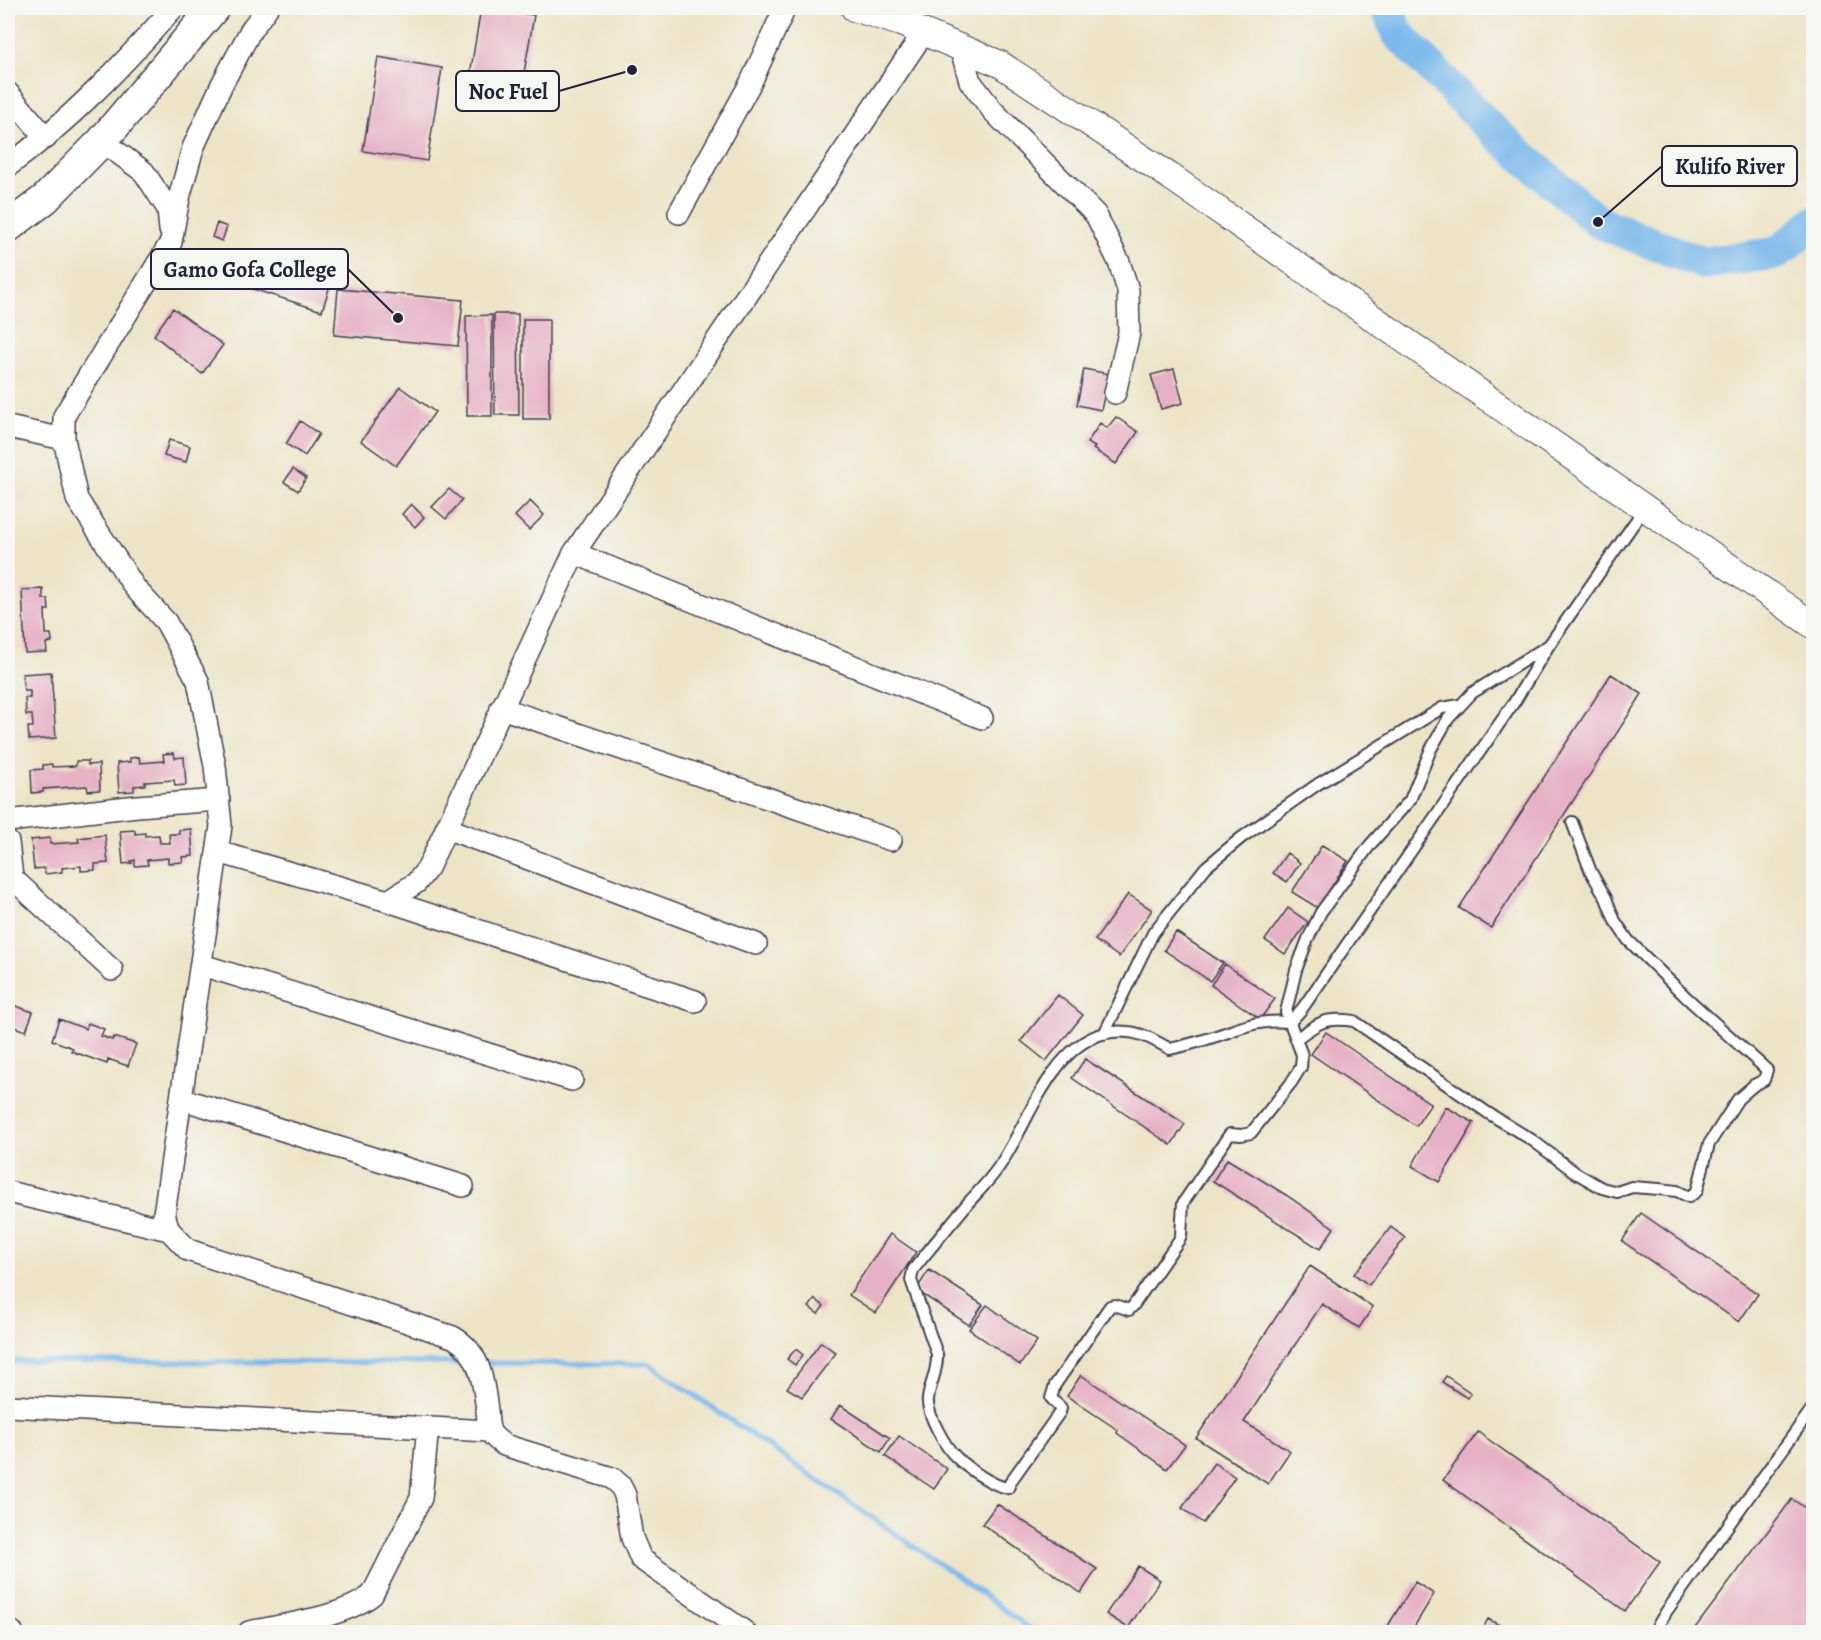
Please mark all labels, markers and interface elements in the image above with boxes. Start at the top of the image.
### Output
callout: Noc Fuel [456,71,559,111]
text: Noc Fuel [468,77,548,107]
callout: Kulifo River [1662,146,1797,186]
text: Kulifo River [1675,152,1785,182]
callout: Gamo Gofa College [151,249,348,289]
text: Gamo Gofa College [163,255,337,285]

